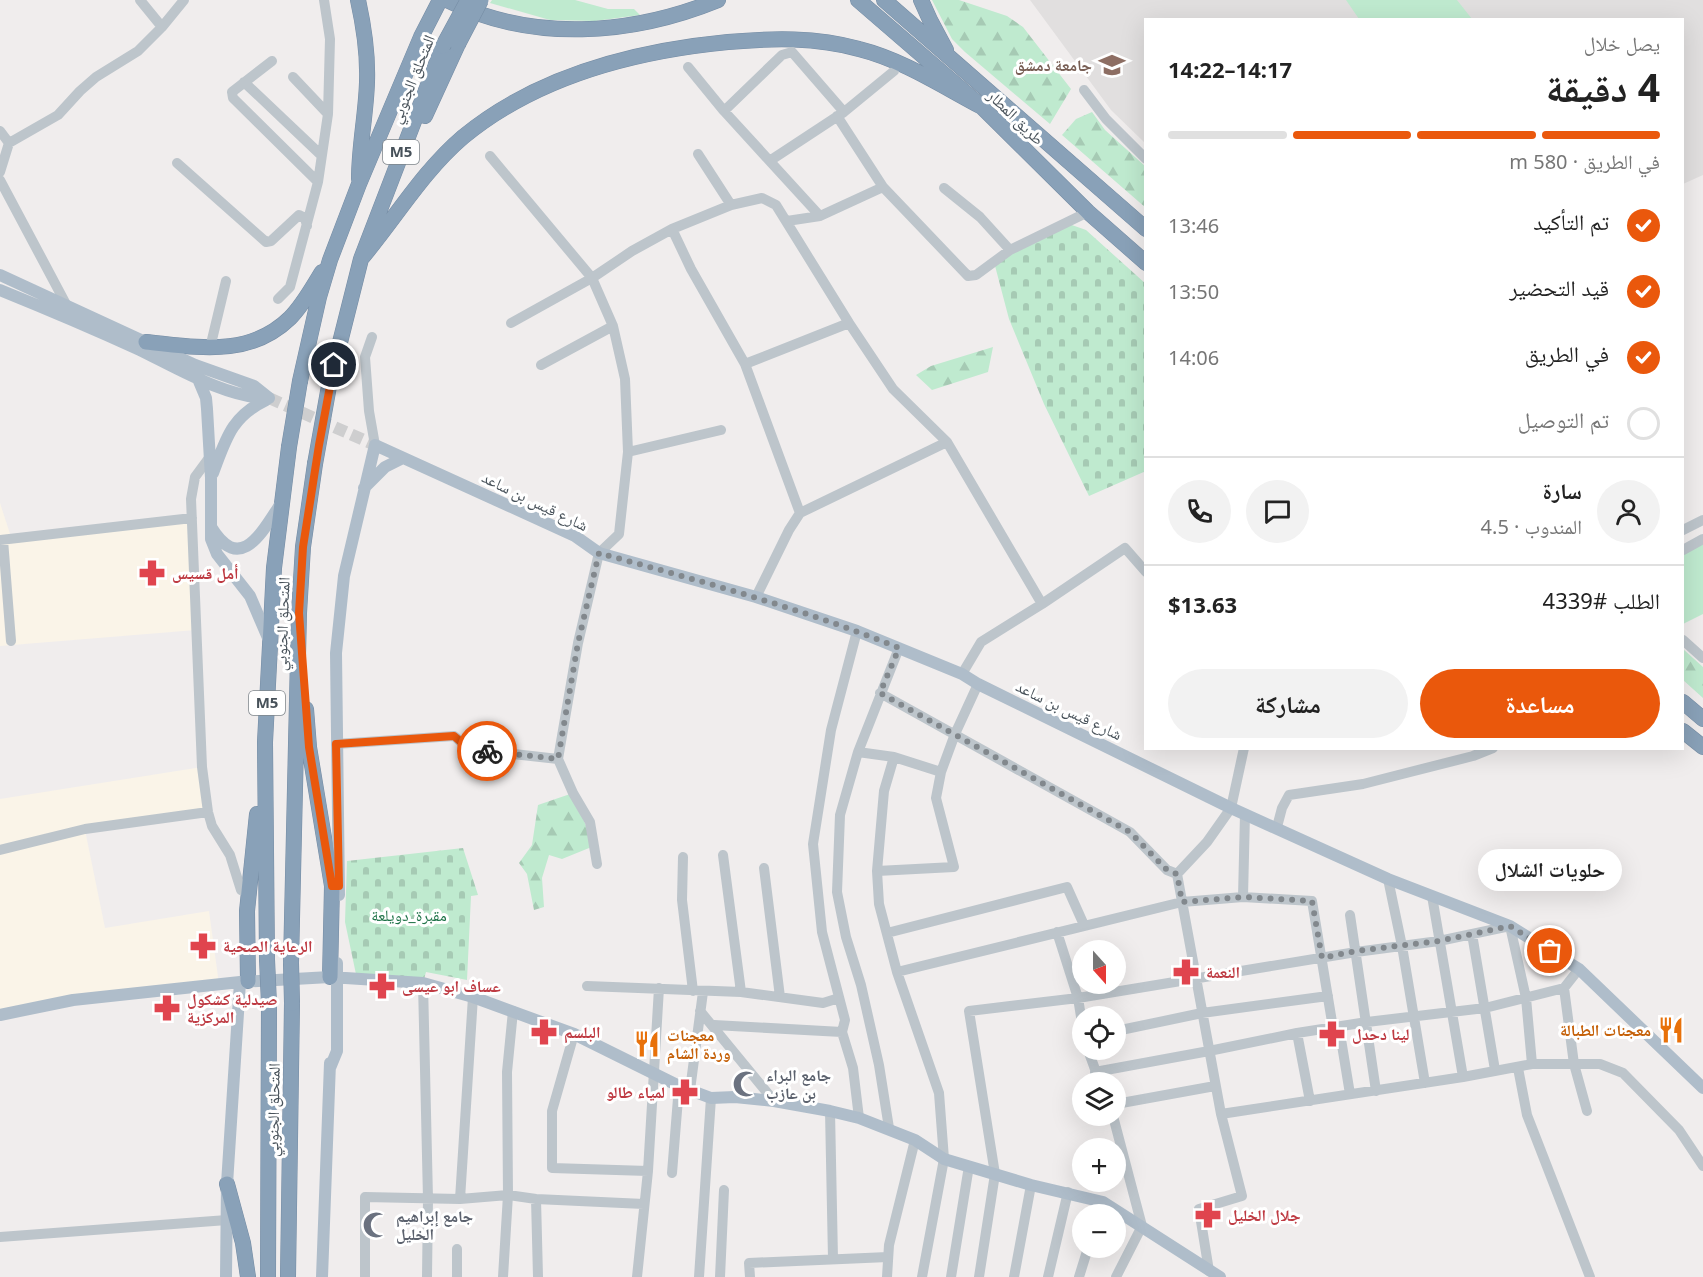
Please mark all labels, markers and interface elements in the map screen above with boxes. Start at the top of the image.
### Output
text: يصل خلال [1584,30,1660,57]
street label: المتحلق الجنوبي [384,31,442,127]
school or university icon: جامعة دمشق [1097,50,1127,80]
place label: جامعة دمشق [1015,54,1092,76]
text: 14:17–14:22 [1168,54,1292,84]
text: 4 دقيقة [1546,60,1660,113]
street label: طريق المطار [982,84,1049,150]
road number: M5 [383,140,419,164]
text: في الطريق · 580 m [1509,148,1660,175]
text: تم التأكيد [1533,206,1609,236]
icon: check [1627,209,1660,242]
text: 13:46 [1168,212,1219,239]
text: قيد التحضير [1509,272,1609,302]
icon: check [1627,275,1660,308]
text: 13:50 [1168,278,1219,305]
text: في الطريق [1525,338,1609,368]
pin [308,339,359,390]
icon: check [1627,341,1660,374]
text: 14:06 [1168,344,1219,371]
icon: home [317,348,350,381]
text: تم التوصيل [1518,404,1609,434]
street label: شارع قيس بن ساعد [478,466,592,536]
text: سارة [1543,475,1582,505]
button: phone [1168,480,1231,543]
button: chat [1246,480,1309,543]
button: person [1597,480,1660,543]
text: المندوب · 4.5 [1481,513,1582,540]
pharmacy icon: أمل قسيس [137,558,167,588]
place label: أمل قسيس [172,562,239,584]
street label: المتحلق الجنوبي [269,577,297,671]
text: الطلب #4339 [1543,585,1660,615]
text: $13.63 [1168,589,1237,619]
button: مشاركة [1168,669,1408,738]
button: مساعدة [1420,669,1660,738]
street label: شارع قيس بن ساعد [1012,675,1126,745]
road number: M5 [249,691,285,715]
courier [457,721,517,781]
icon: bike [471,735,504,768]
callout: حلويات الشلال [1478,849,1622,891]
text: حلويات الشلال [1495,856,1605,883]
park label: مقبرة_دويلعة [371,904,447,926]
pin [1524,925,1575,976]
pharmacy icon: الرعاية الصحية [188,931,218,961]
icon: bag [1533,934,1566,967]
place label: الرعاية الصحية [223,935,313,957]
north arrow [1072,940,1126,994]
map controls [1072,940,1126,1258]
pharmacy icon: النعمة [1171,957,1201,987]
place label: النعمة [1206,961,1240,983]
pharmacy icon: عساف ابو عيسى [367,971,397,1001]
place label: عساف ابو عيسى [402,975,501,997]
place label: صيدلية كشكول المركزية [187,988,277,1028]
pharmacy icon: صيدلية كشكول المركزية [152,993,182,1023]
button: locate [1072,1006,1126,1060]
restaurant icon: معجنات الطبالة [1656,1015,1686,1045]
pharmacy icon: البلسم [529,1017,559,1047]
pharmacy icon: لينا دحدل [1317,1019,1347,1049]
place label: معجنات الطبالة [1560,1019,1651,1041]
place label: البلسم [564,1021,601,1044]
place label: لينا دحدل [1352,1023,1410,1045]
place label: معجنات وردة الشام [667,1024,731,1065]
restaurant icon: معجنات وردة الشام [632,1029,662,1059]
street label: المتحلق الجنوبي [261,1063,287,1157]
place label: جامع البراء بن عازب [766,1064,831,1104]
mosque icon: جامع البراء بن عازب [731,1069,761,1099]
button: layers [1072,1072,1126,1126]
pharmacy icon: لمياء طالو [670,1077,700,1107]
place label: لمياء طالو [606,1081,665,1103]
button: + [1072,1138,1126,1192]
pharmacy icon: جلال الخليل [1193,1200,1223,1230]
button: − [1072,1204,1126,1258]
place label: جلال الخليل [1228,1204,1301,1226]
place label: جامع إبراهيم الخليل [396,1205,473,1245]
mosque icon: جامع إبراهيم الخليل [361,1210,391,1240]

